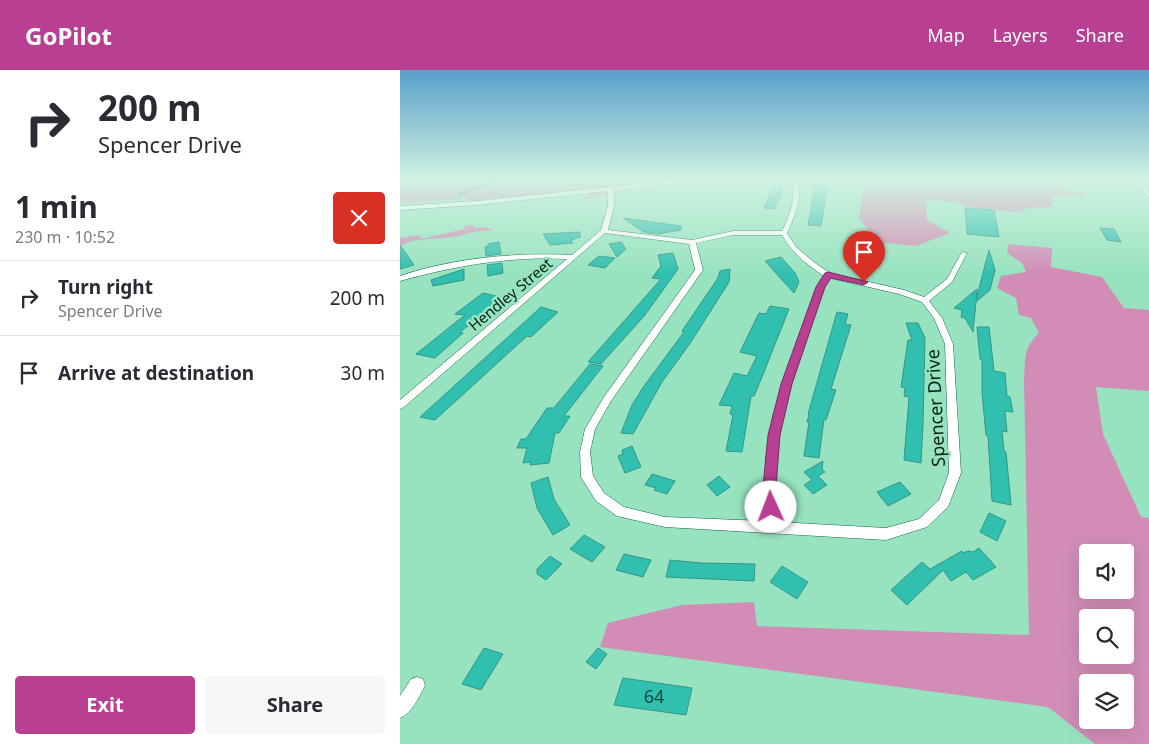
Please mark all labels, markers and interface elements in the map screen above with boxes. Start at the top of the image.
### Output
text: GoPilot [25,19,112,52]
text: Map [927,23,965,47]
text: Layers [993,23,1048,47]
text: Share [1076,23,1124,47]
text: 200 m [98,84,201,131]
icon: right [15,90,80,155]
text: Spencer Drive [98,129,242,159]
text: 1 min [15,186,98,227]
button: close [333,192,385,244]
text: 230 m · 10:52 [15,226,115,248]
pin [843,231,885,282]
icon: arrive [850,238,878,266]
street label: Hendley Street [464,253,557,335]
text: Turn right [58,274,153,300]
icon: right [15,284,43,312]
text: 200 m [330,285,385,311]
text: Spencer Drive [58,300,163,322]
street label: Spencer Drive [920,349,950,467]
icon: arrive [15,359,43,387]
text: Arrive at destination [58,360,254,386]
text: 30 m [341,360,385,386]
position arrow [744,480,796,532]
map controls [1079,544,1134,729]
button: sound [1079,544,1134,599]
button: search [1079,609,1134,664]
button: layers [1079,674,1134,729]
button: Exit [15,676,195,734]
button: Share [205,676,385,734]
house number: 64 [644,684,664,708]

